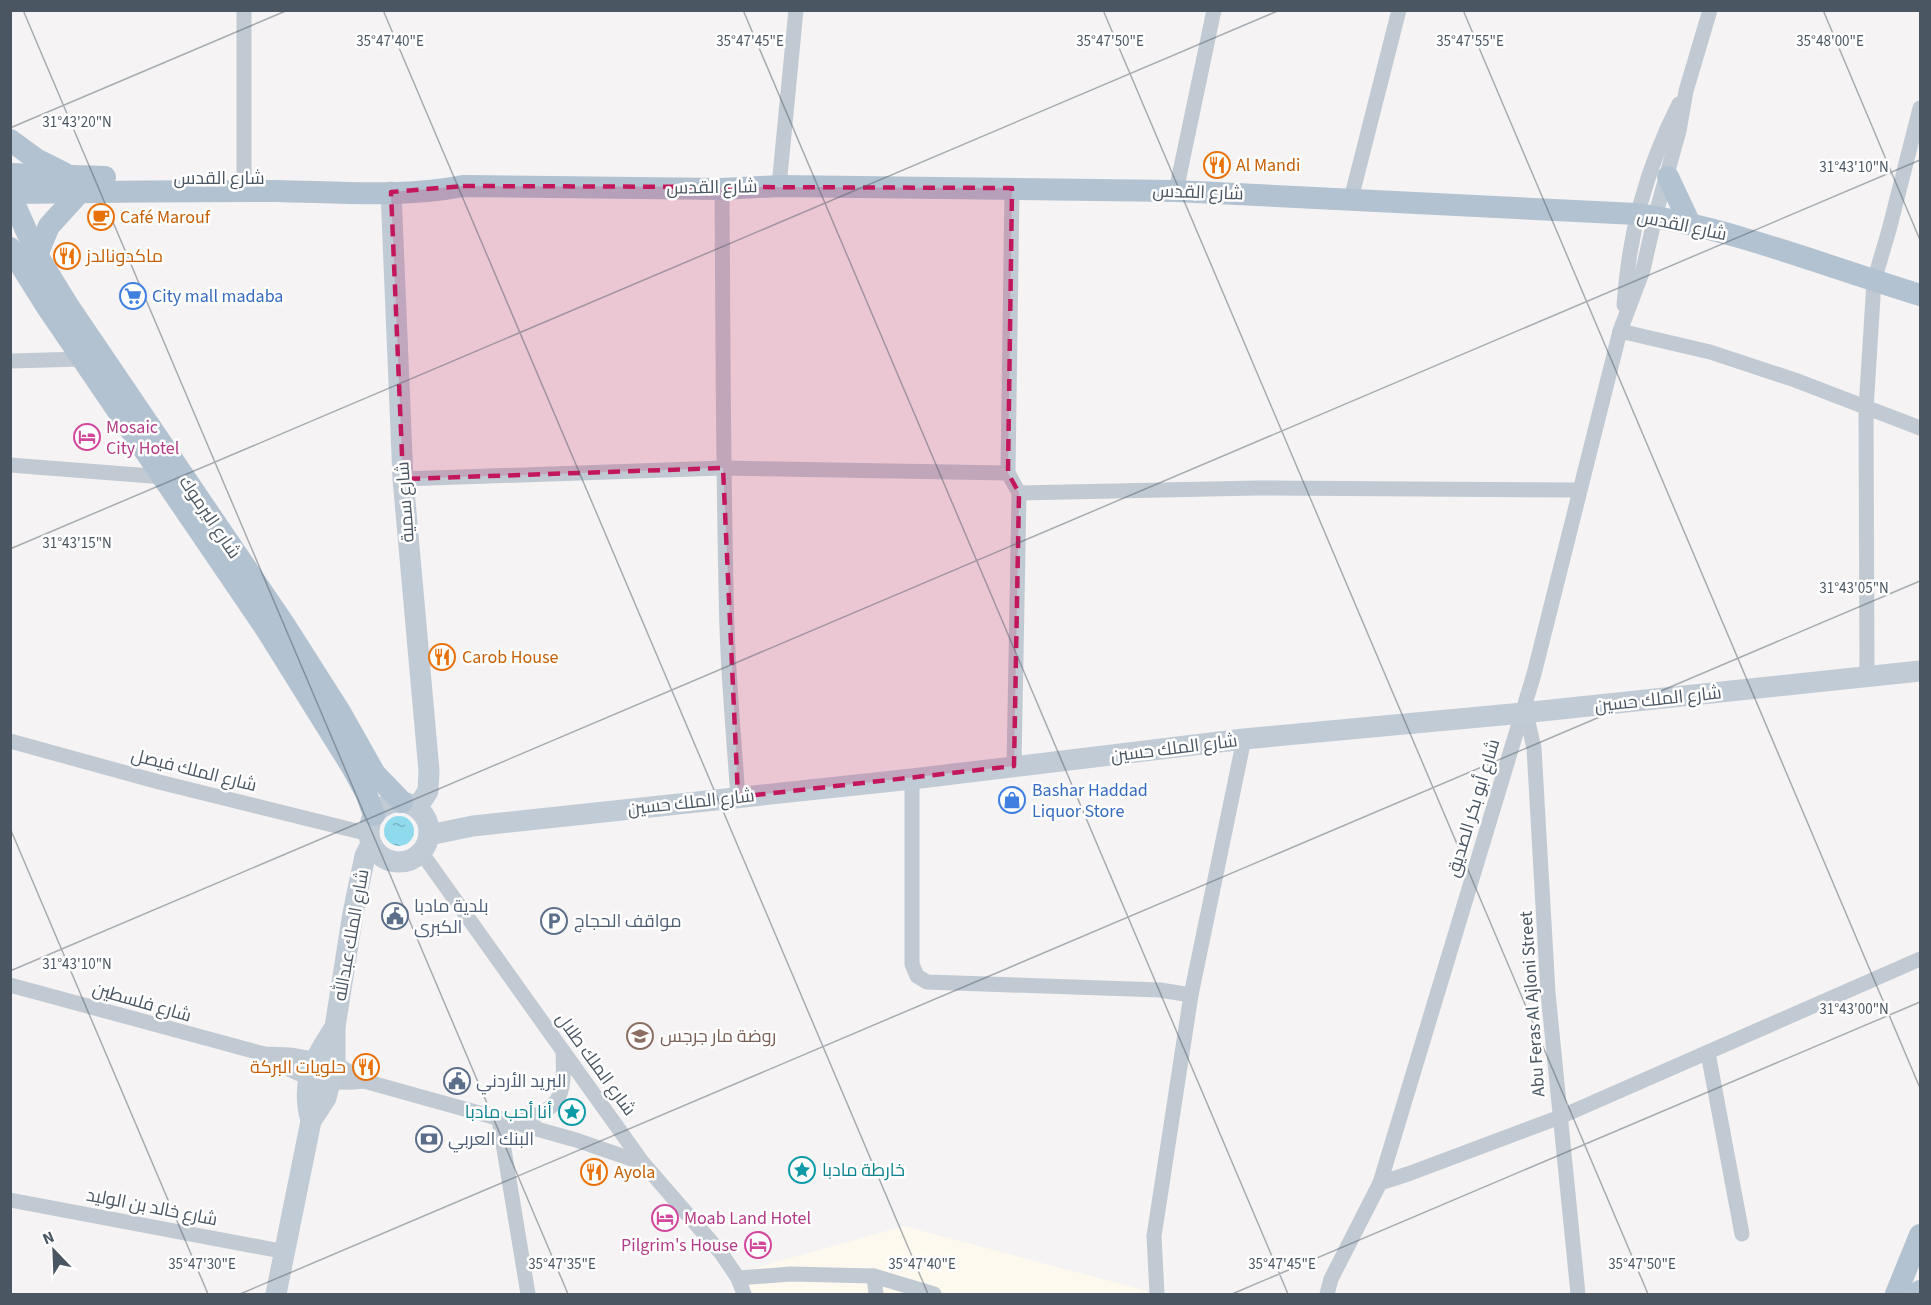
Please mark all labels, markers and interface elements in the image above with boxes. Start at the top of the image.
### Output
text: 35°47'40"E [356,31,424,52]
text: 35°47'45"E [716,31,784,52]
text: 35°47'50"E [1076,31,1144,52]
text: 35°47'55"E [1436,31,1504,52]
text: 35°48'00"E [1796,31,1864,52]
text: 31°43'20"N [42,112,112,133]
restaurant icon: Al Mandi [1202,150,1232,180]
place label: Al Mandi [1236,153,1300,178]
text: 31°43'10"N [1819,157,1889,178]
street label: شارع القدس [173,166,265,191]
street label: شارع القدس [666,174,758,201]
street label: شارع القدس [1152,178,1244,207]
cafe icon: Café Marouf [86,202,116,232]
street label: شارع القدس [1635,204,1729,247]
place label: Café Marouf [120,205,211,230]
restaurant icon: ماكدونالدز [52,241,82,271]
place label: ماكدونالدز [85,244,163,269]
supermarket icon: City mall madaba [118,281,148,311]
place label: City mall madaba [152,284,283,309]
place label: Mosaic City Hotel [106,415,179,461]
hotel icon: Mosaic City Hotel [72,422,102,452]
street label: شارع سمية [390,461,421,543]
street label: شارع اليرموك [173,471,247,564]
text: 31°43'15"N [42,533,112,554]
text: 31°43'05"N [1819,578,1889,599]
restaurant icon: Carob House [427,642,457,672]
place label: Carob House [462,645,559,670]
street label: شارع الملك حسين [1593,680,1723,719]
street label: شارع الملك حسين [1109,728,1239,769]
street label: شارع أبو بكر الصديق [1441,736,1506,880]
street label: شارع الملك فيصل [129,743,259,798]
place label: Bashar Haddad Liquor Store [1032,778,1148,824]
street label: شارع الملك حسين [626,783,756,822]
shop icon: Bashar Haddad Liquor Store [997,785,1027,815]
street label: شارع الملك عبدالله [328,867,375,1003]
place label: بلدية مادبا الكبرى [414,894,488,940]
public building icon: بلدية مادبا الكبرى [380,901,410,931]
parking icon: مواقف الحجاج [539,906,569,936]
place label: مواقف الحجاج [574,909,682,934]
street label: Abu Feras Al Ajloni Street [1514,910,1551,1098]
text: 31°43'10"N [42,954,112,975]
street label: شارع فلسطين [90,976,194,1029]
text: 31°43'00"N [1819,999,1889,1020]
street label: شارع الملك طلال [550,1008,641,1121]
school or university icon: روضة مار جرجس [625,1021,655,1051]
place label: روضة مار جرجس [660,1024,776,1049]
restaurant icon: حلويات البركة [351,1052,381,1082]
place label: حلويات البركة [250,1055,346,1080]
public building icon: البريد الأردني [442,1066,472,1096]
place label: البريد الأردني [476,1069,567,1095]
place icon: أنا أحب مادبا [557,1097,587,1127]
place label: أنا أحب مادبا [465,1100,552,1125]
bank icon: البنك العربي [414,1124,444,1154]
place label: البنك العربي [448,1127,534,1153]
place icon: خارطة مادبا [787,1155,817,1185]
restaurant icon: Ayola [579,1157,609,1187]
place label: خارطة مادبا [822,1158,905,1183]
place label: Ayola [614,1160,655,1185]
street label: شارع خالد بن الوليد [84,1183,220,1232]
hotel icon: Moab Land Hotel [650,1203,680,1233]
place label: Moab Land Hotel [684,1206,811,1231]
north arrow [24,1221,84,1281]
text: N [39,1226,58,1250]
hotel icon: Pilgrim's House [743,1230,773,1260]
place label: Pilgrim's House [621,1233,738,1258]
text: 35°47'30"E [168,1254,236,1275]
text: 35°47'35"E [528,1254,596,1275]
text: 35°47'40"E [888,1254,956,1275]
text: 35°47'45"E [1248,1254,1316,1275]
text: 35°47'50"E [1608,1254,1676,1275]

